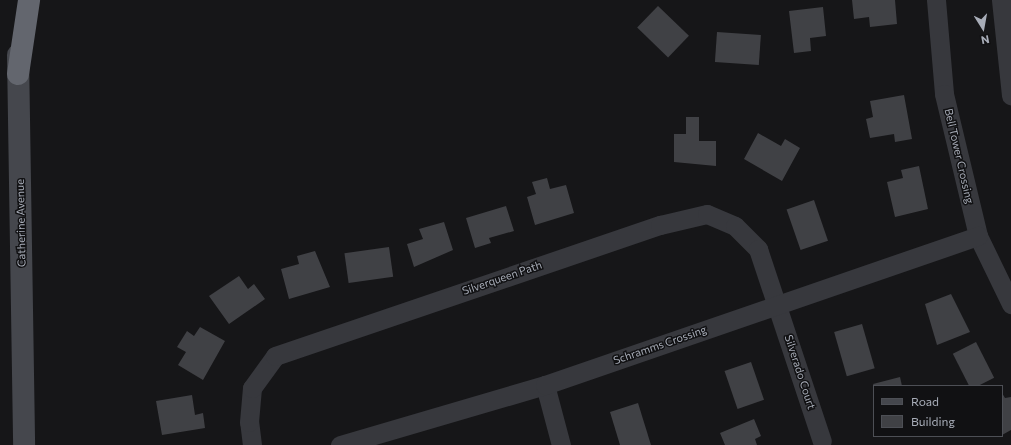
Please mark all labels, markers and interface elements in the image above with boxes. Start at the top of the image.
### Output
north arrow [963,8,1003,48]
text: N [980,33,991,47]
street label: Bell Tower Crossing [942,107,976,205]
street label: Catherine Avenue [14,179,28,267]
street label: Silverqueen Path [460,258,544,298]
street label: Schramms Crossing [612,323,708,367]
street label: Silverado Court [782,333,818,411]
legend [873,385,1003,437]
text: Road [911,394,939,408]
text: Building [911,414,955,428]

